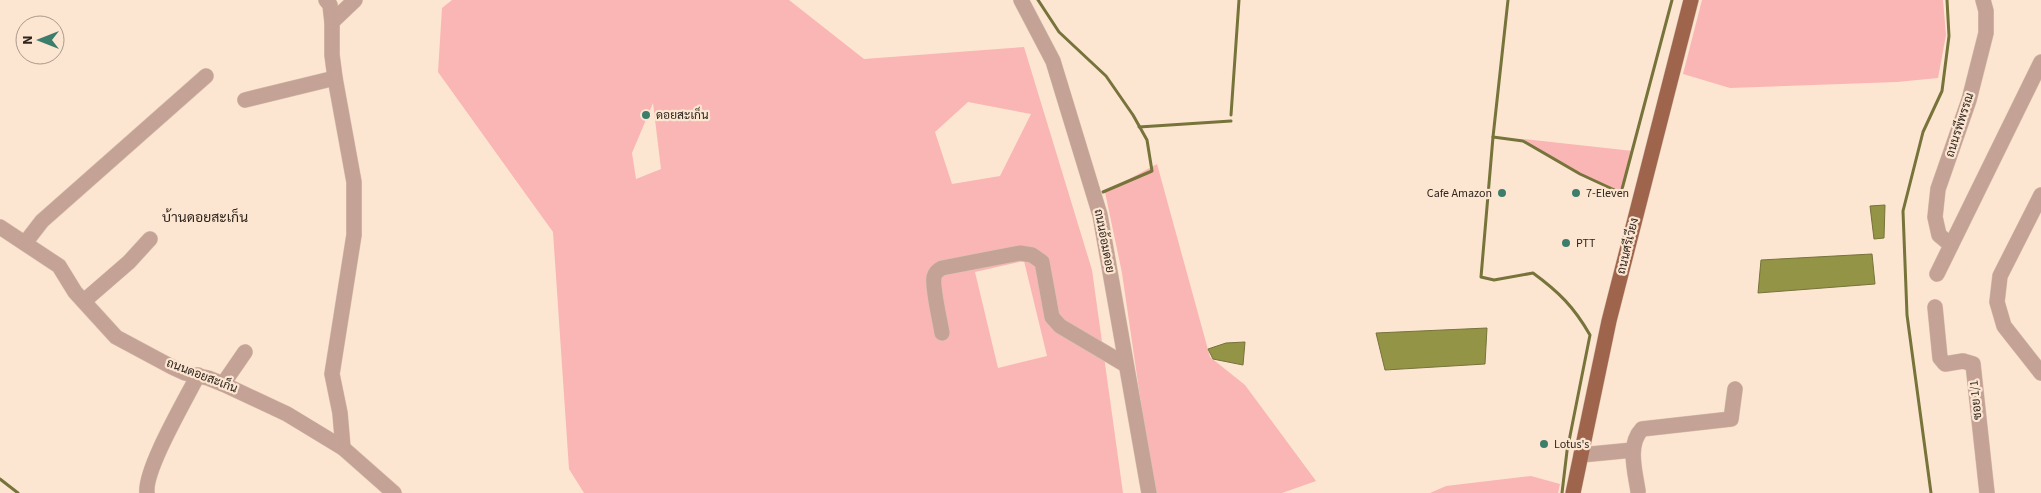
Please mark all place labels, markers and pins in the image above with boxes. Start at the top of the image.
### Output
place label: ดอยสะเก็น [656,106,709,124]
marker: ดอยสะเก็น [640,109,652,121]
place label: Cafe Amazon [1427,185,1492,202]
place label: 7-Eleven [1586,185,1629,202]
marker: Cafe Amazon [1496,187,1508,199]
marker: 7-Eleven [1570,187,1582,199]
place label: PTT [1576,235,1596,252]
marker: PTT [1560,237,1572,249]
place label: Lotus's [1554,436,1589,453]
marker: Lotus's [1538,438,1550,450]

